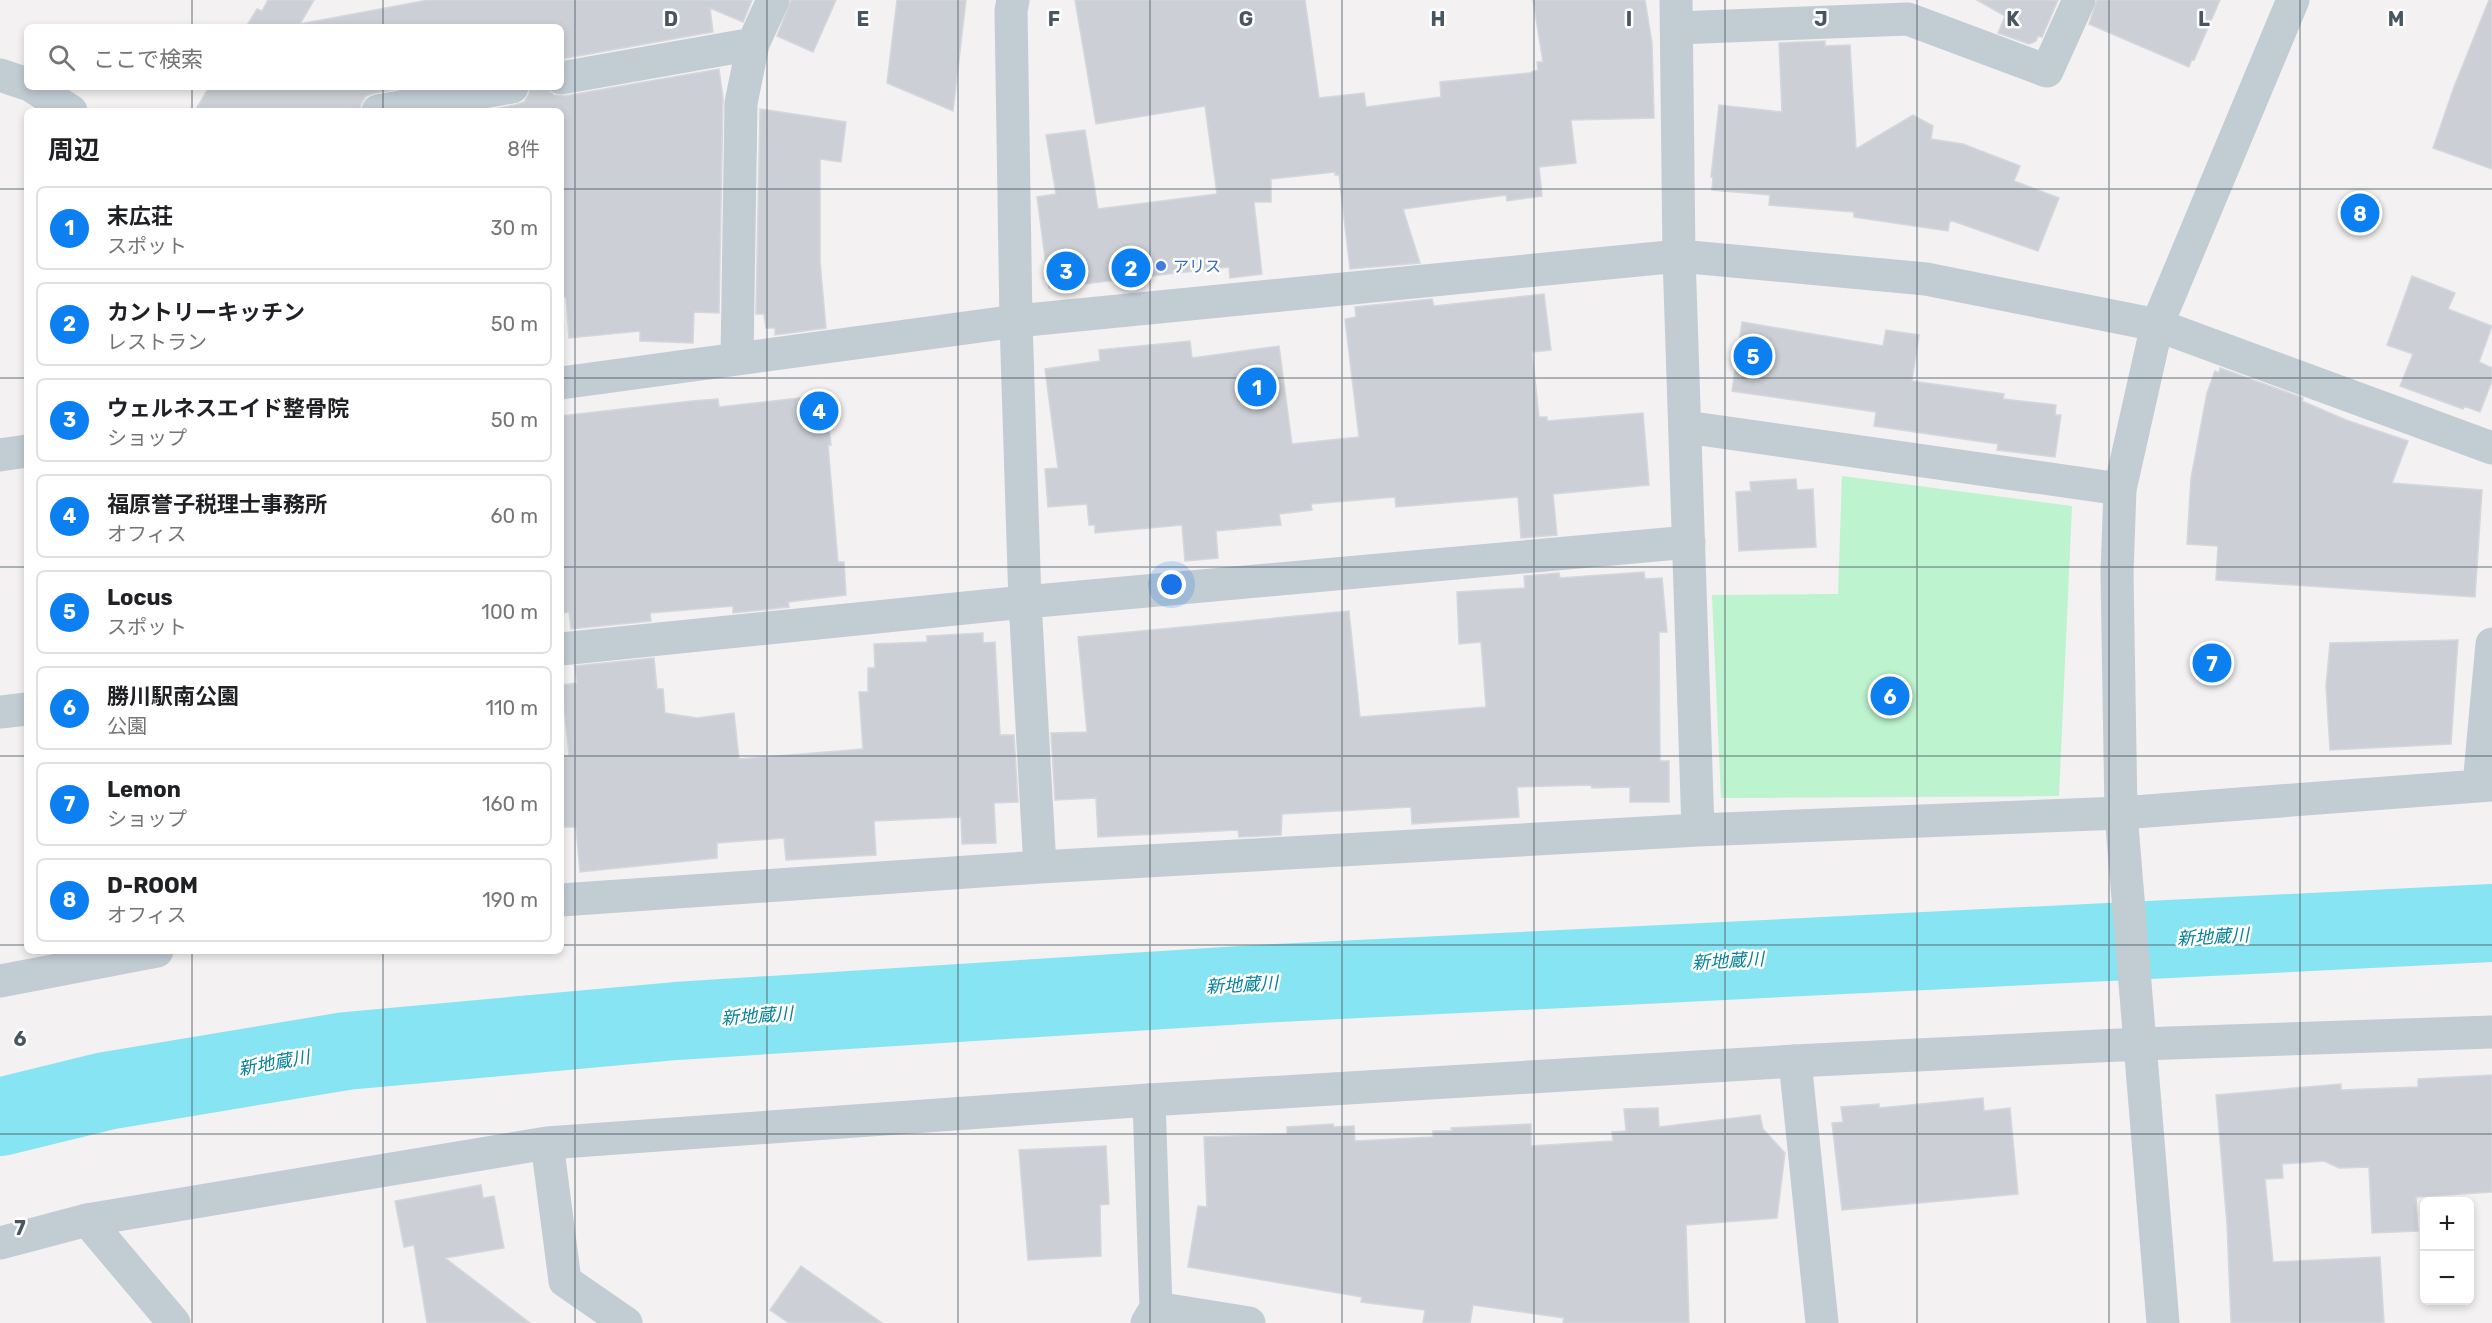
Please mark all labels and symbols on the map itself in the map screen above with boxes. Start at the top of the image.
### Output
text: D [664,7,678,31]
text: E [857,7,869,31]
text: F [1048,7,1060,31]
text: G [1239,7,1253,31]
text: H [1431,7,1445,31]
text: I [1626,7,1632,31]
text: J [1814,7,1828,31]
text: K [2006,7,2020,31]
text: L [2198,7,2210,31]
text: M [2388,7,2404,31]
pin: 8 [2340,190,2380,236]
pin: 2 [1112,246,1150,290]
pin: 3 [1046,248,1086,294]
place label: アリス [1173,257,1221,276]
marker: アリス [1154,259,1168,273]
pin: 5 [1734,334,1772,378]
pin: 1 [1238,364,1276,410]
pin: 4 [800,388,838,434]
your location [1157,570,1186,599]
pin: 7 [2192,640,2232,686]
pin: 6 [1870,674,1910,718]
water label: 新地蔵川 [2176,924,2252,950]
water label: 新地蔵川 [1691,948,1767,974]
water label: 新地蔵川 [1205,972,1281,998]
water label: 新地蔵川 [720,1002,796,1029]
text: 6 [13,1027,27,1051]
water label: 新地蔵川 [237,1046,313,1080]
text: 7 [14,1216,26,1240]

